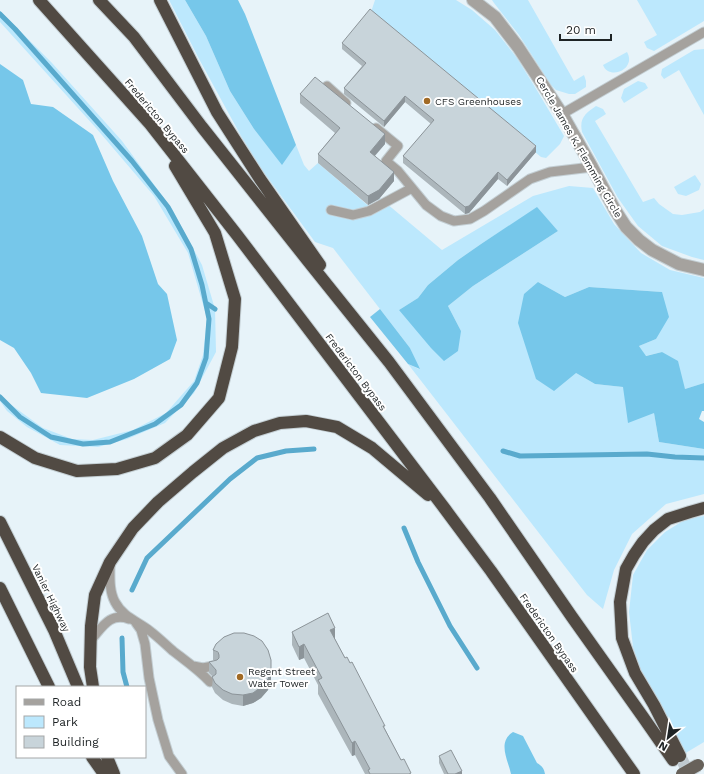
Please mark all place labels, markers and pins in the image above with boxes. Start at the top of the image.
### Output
marker: CFS Greenhouses [422,96,432,106]
place label: CFS Greenhouses [435,96,521,107]
place label: Regent Street Water Tower [248,666,316,689]
marker: Regent Street Water Tower [235,672,245,682]

